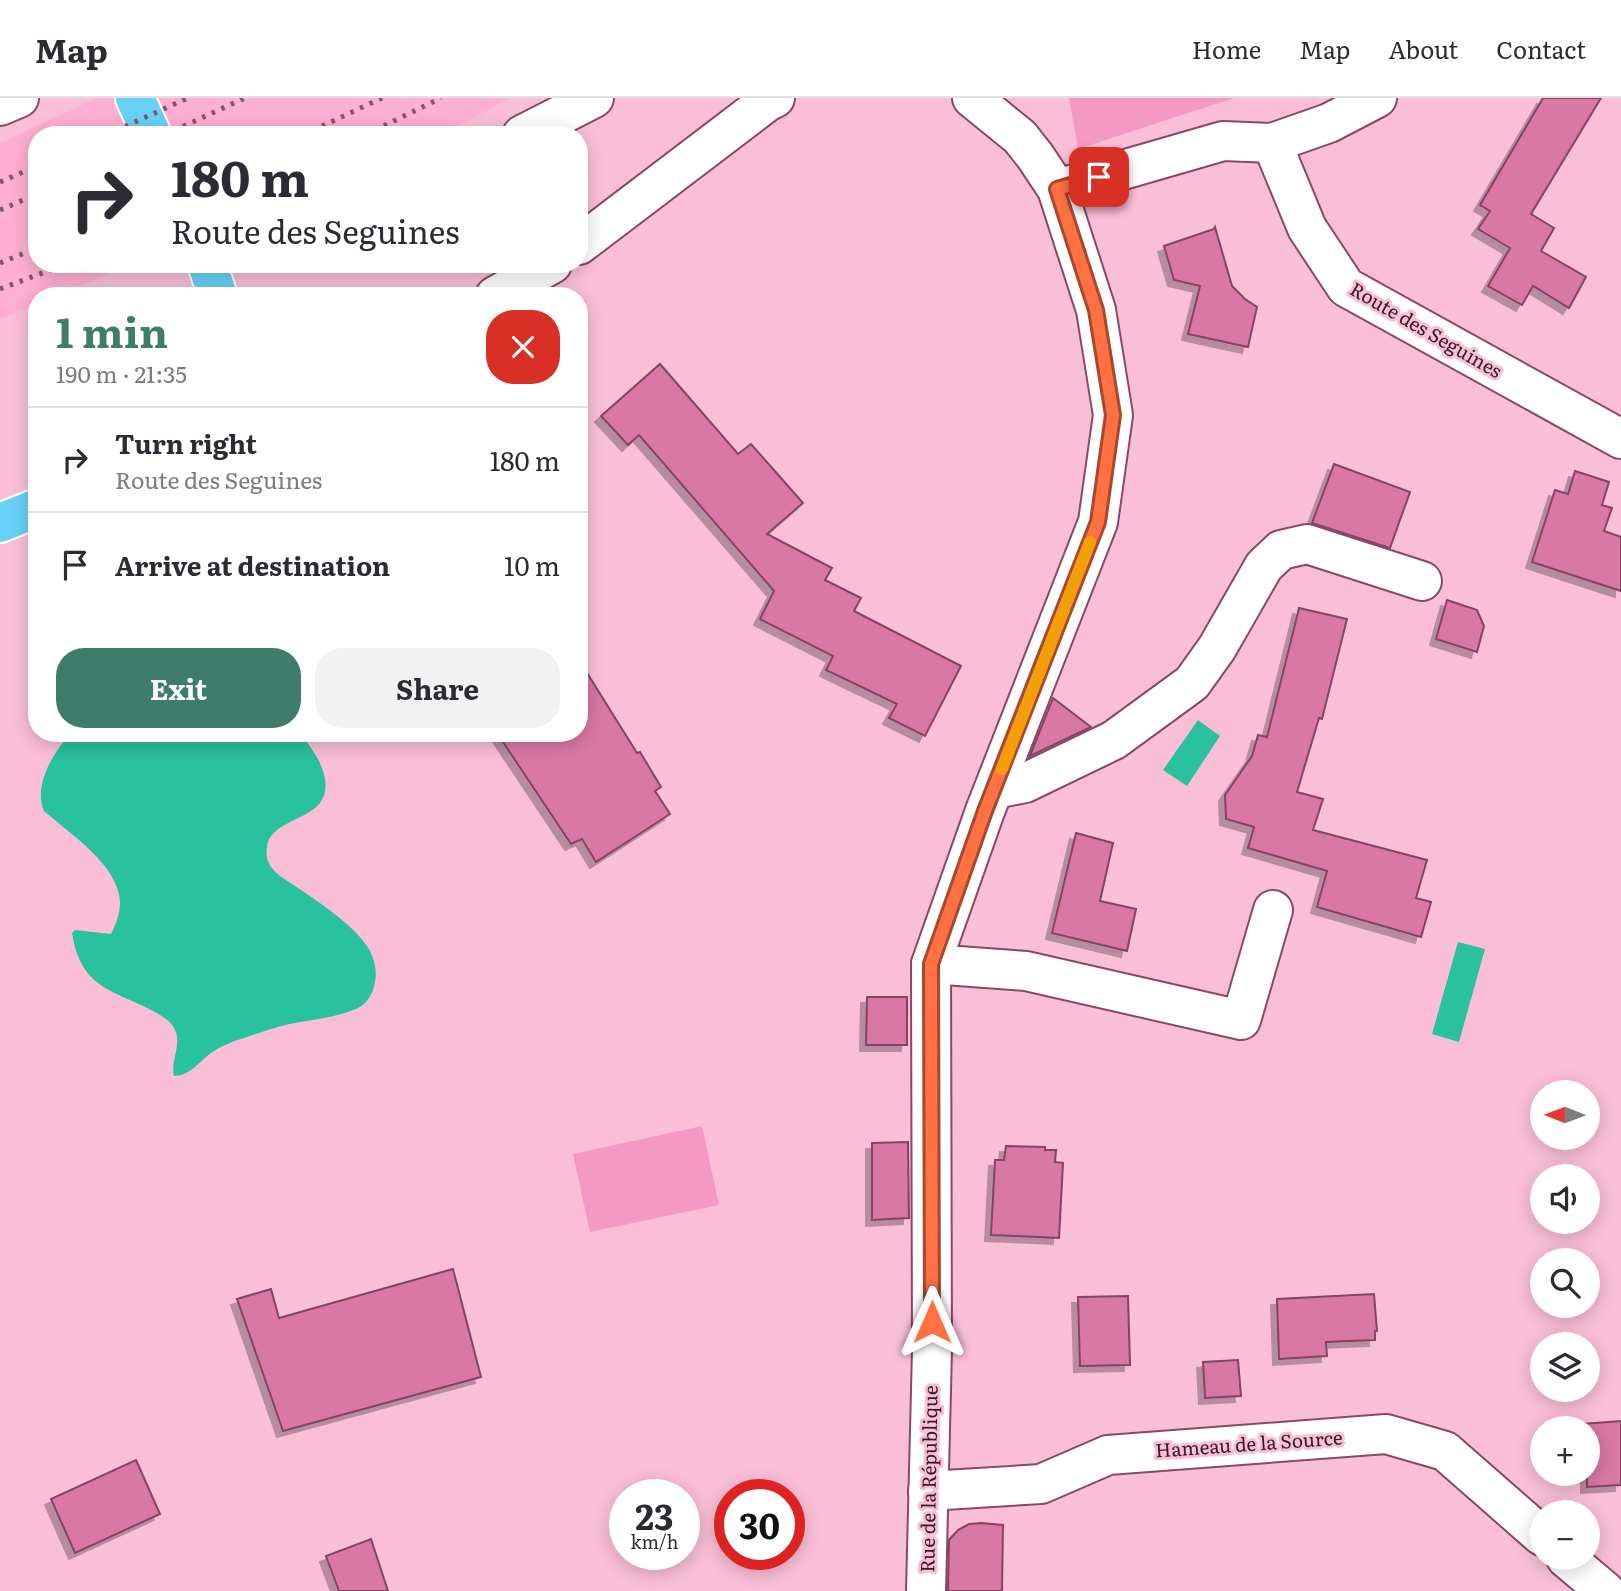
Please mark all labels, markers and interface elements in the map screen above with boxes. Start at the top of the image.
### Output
text: Map [35,24,108,73]
text: Home [1192,31,1261,66]
text: Map [1299,31,1350,66]
text: About [1388,31,1458,66]
text: Contact [1496,31,1586,66]
text: 180 m [171,139,309,212]
pin [1069,147,1129,207]
icon: right [56,154,147,245]
icon: arrive [1080,158,1118,196]
text: Route des Seguines [171,206,459,254]
street label: Route des Seguines [1345,274,1508,384]
text: 1 min [56,299,168,361]
button: close [486,310,560,384]
text: 190 m · 21:35 [56,356,187,390]
text: Turn right [115,423,257,462]
text: 180 m [490,440,560,479]
icon: right [56,441,94,479]
text: Route des Seguines [115,462,322,496]
text: Arrive at destination [115,545,390,584]
text: 10 m [504,545,560,584]
icon: arrive [56,546,94,584]
button: Exit [56,648,301,728]
button: Share [315,648,560,728]
north arrow [1530,1080,1600,1150]
map controls [1530,1080,1600,1570]
button: sound [1530,1164,1600,1234]
button: search [1530,1248,1600,1318]
position arrow [895,1285,969,1359]
button: layers [1530,1332,1600,1402]
street label: Rue de la République [912,1385,944,1573]
button: + [1530,1416,1600,1486]
street label: Hameau de la Source [1154,1422,1344,1464]
speed limit sign: 30 [714,1479,805,1570]
text: 23 [635,1489,674,1541]
button: − [1530,1500,1600,1570]
text: km/h [631,1528,678,1555]

